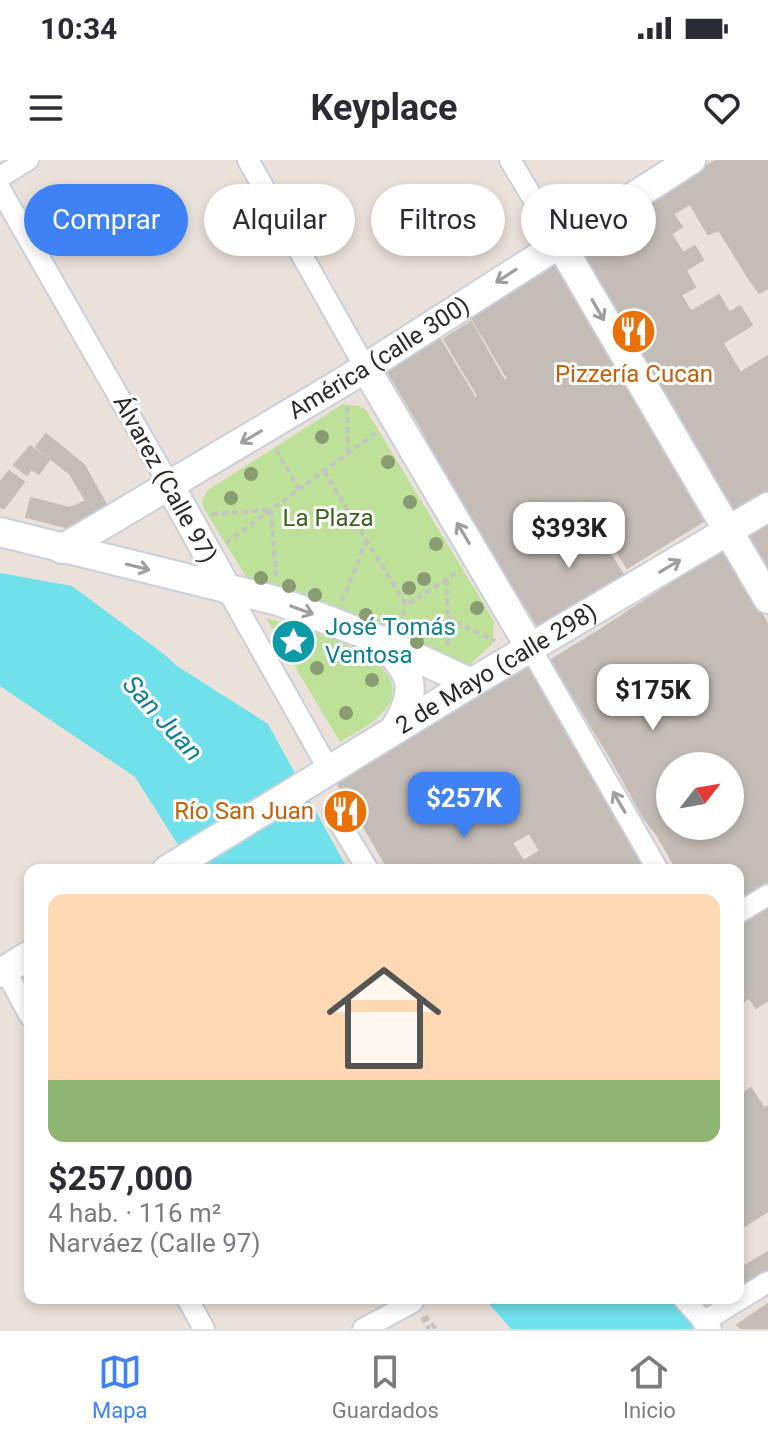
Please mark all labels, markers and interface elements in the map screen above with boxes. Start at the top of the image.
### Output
text: 10:34 [40,11,117,46]
icon: menu [24,86,68,130]
icon: heart [700,86,744,130]
text: Keyplace [310,87,458,129]
chip: Comprar [24,184,188,256]
chip: Alquilar [204,184,355,256]
chip: Filtros [371,184,505,256]
chip: Nuevo [521,184,656,256]
one-way arrow [496,268,518,285]
street label: América (calle 300) [283,291,475,425]
one-way arrow [590,298,606,321]
restaurant icon: Pizzería Cucan [610,308,658,356]
place label: Pizzería Cucan [555,360,713,388]
street label: Álvarez (Calle 97) [107,390,223,568]
one-way arrow [240,429,263,445]
pin: $393K [513,502,625,570]
park label: La Plaza [283,504,373,532]
text: $393K [531,513,607,543]
one-way arrow [455,522,471,545]
one-way arrow [658,558,681,574]
one-way arrow [124,561,150,576]
street label: 2 de Mayo (calle 298) [391,598,602,740]
one-way arrow [289,603,314,618]
place label: José Tomás Ventosa [325,613,456,669]
place icon: José Tomás Ventosa [270,617,318,665]
pin: $175K [597,664,709,732]
water label: San Juan [117,669,209,767]
text: $175K [615,675,691,705]
north arrow [656,752,744,840]
map controls [656,752,744,840]
pin: $257K [408,772,520,840]
text: $257K [426,783,502,813]
restaurant icon: Río San Juan [321,787,369,835]
one-way arrow [611,791,626,815]
place label: Río San Juan [174,797,314,825]
icon: home [312,946,456,1090]
text: $257,000 [48,1158,193,1198]
text: 4 hab. · 116 m² [48,1198,221,1228]
text: Narváez (Calle 97) [48,1228,261,1258]
tab: Mapa [92,1350,148,1423]
tab: Guardados [332,1350,439,1423]
tab: Inicio [623,1350,676,1423]

